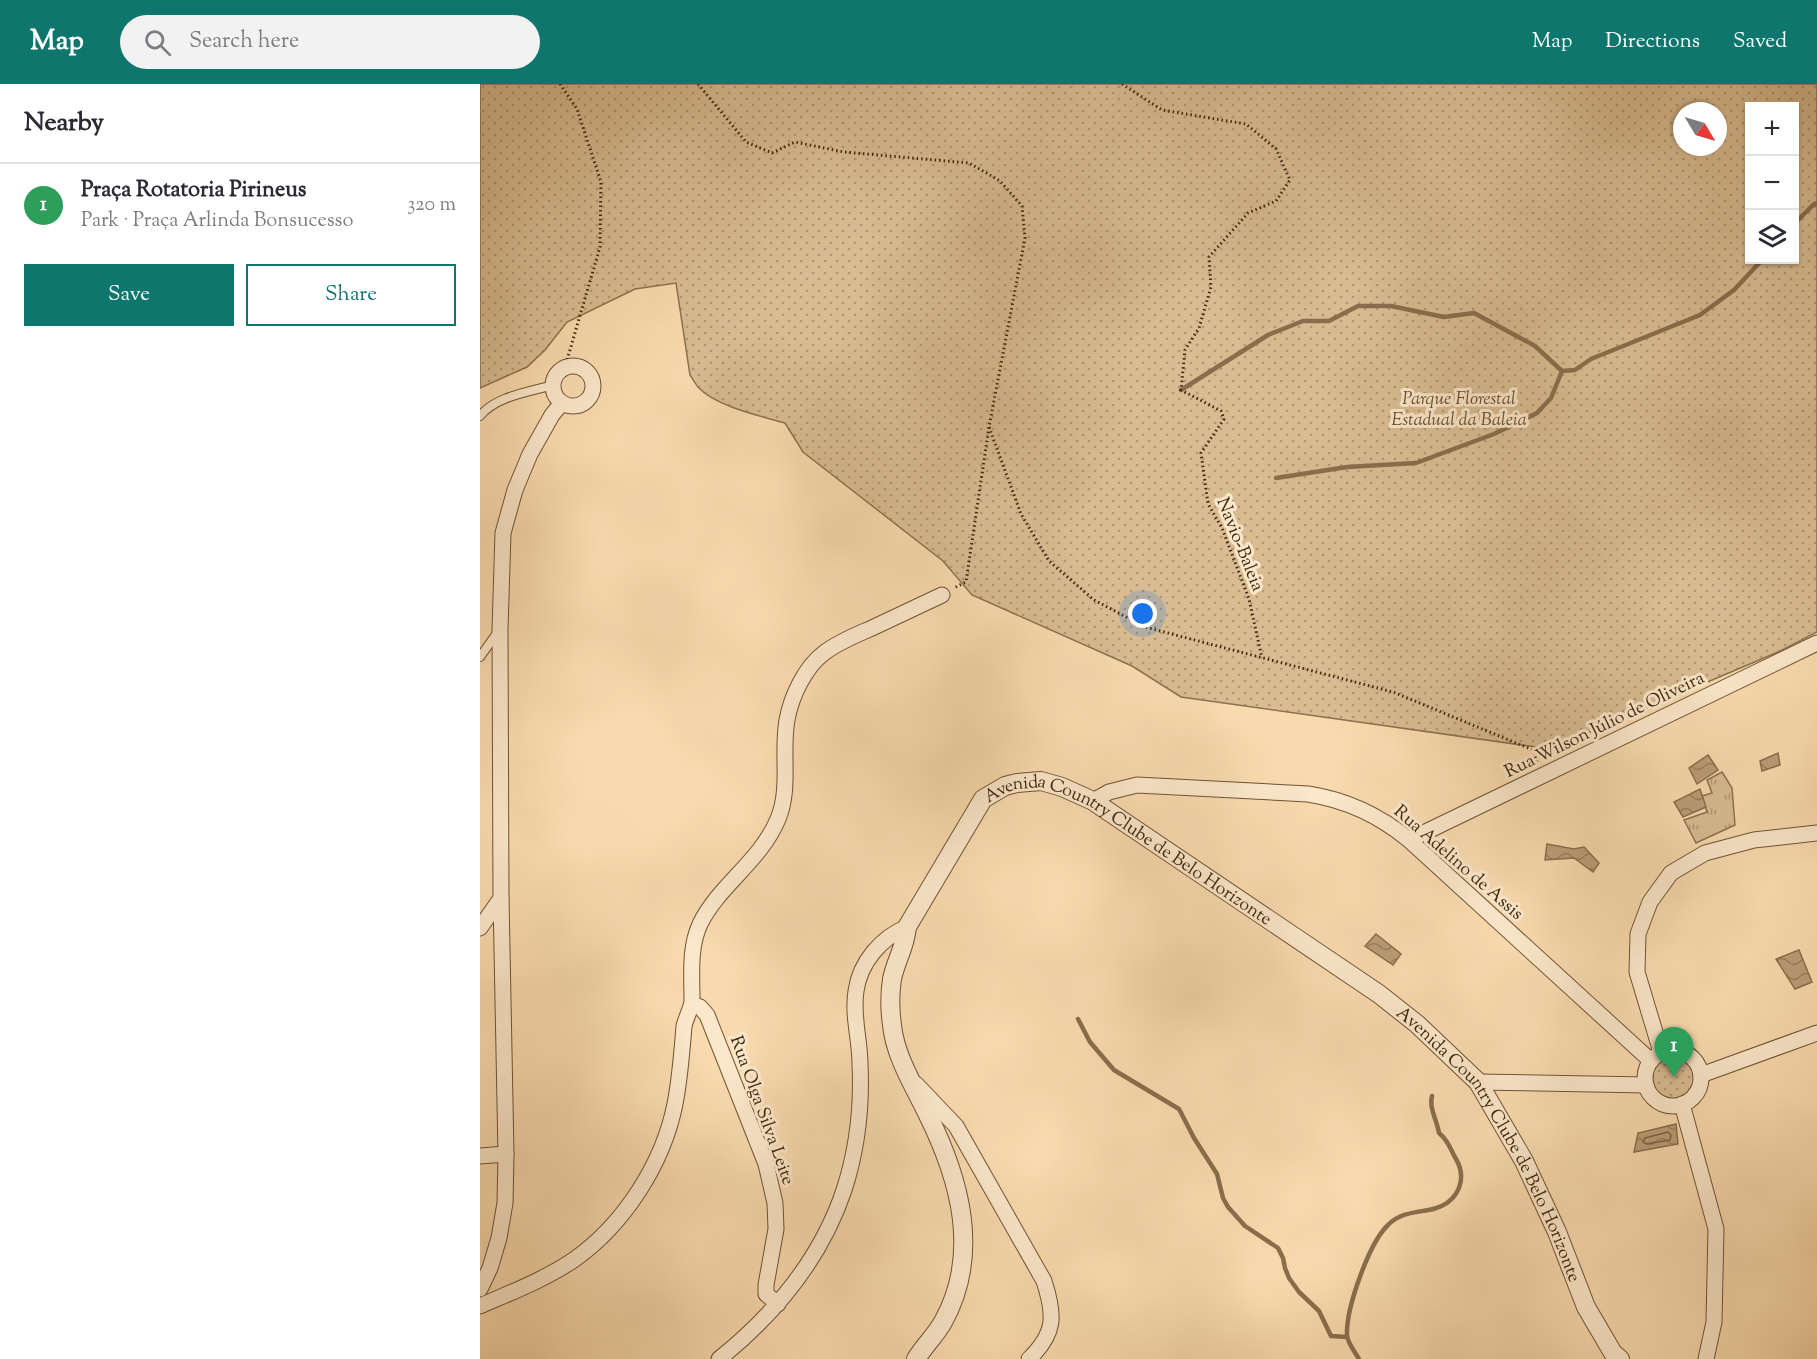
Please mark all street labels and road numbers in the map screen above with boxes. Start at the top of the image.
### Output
street label: Navio-Baleia [1209,494,1270,596]
street label: Rua Wilson Júlio de Oliveira [1500,666,1709,786]
street label: Avenida Country Clube de Belo Horizonte [980,770,1276,933]
street label: Rua Adelino de Assis [1387,800,1528,927]
street label: Avenida Country Clube de Belo Horizonte [1390,1001,1586,1286]
street label: Rua Olga Silva Leite [722,1032,800,1189]

